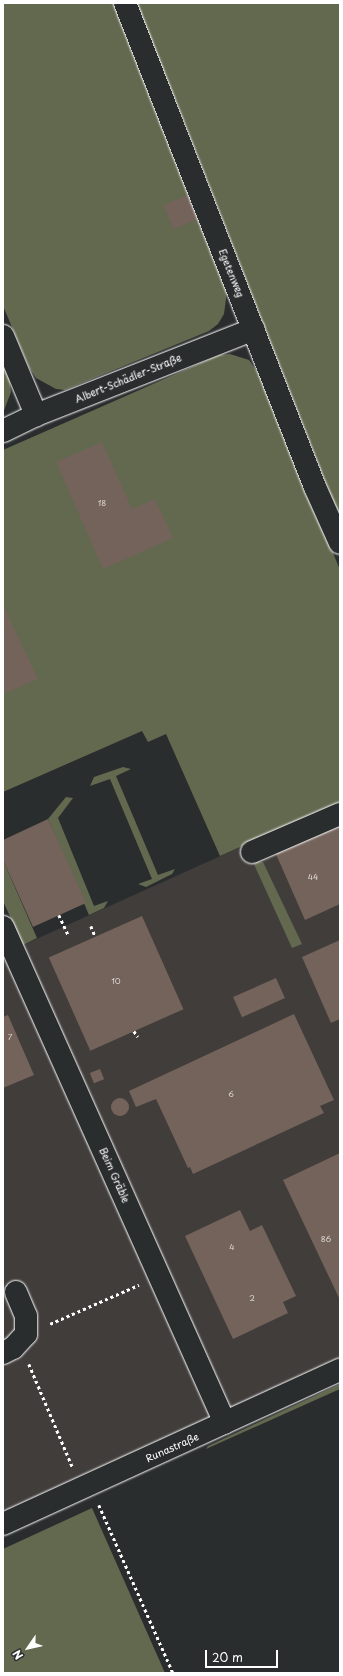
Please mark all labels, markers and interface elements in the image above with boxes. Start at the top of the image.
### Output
street label: Egetenweg [217,247,247,299]
street label: Albert-Schädler-Straße [73,351,183,405]
house number: 18 [98,499,106,509]
house number: 44 [308,873,318,883]
house number: 10 [111,977,121,987]
house number: 7 [8,1033,12,1043]
house number: 6 [228,1090,234,1100]
street label: Beim Gräble [97,1145,133,1205]
house number: 86 [321,1235,331,1245]
house number: 4 [229,1243,235,1253]
house number: 2 [249,1294,255,1304]
street label: Runastraße [144,1430,200,1464]
north arrow [8,1628,48,1668]
scale bar [207,1642,280,1668]
text: N [8,1647,27,1663]
text: 20 m [212,1648,243,1666]

